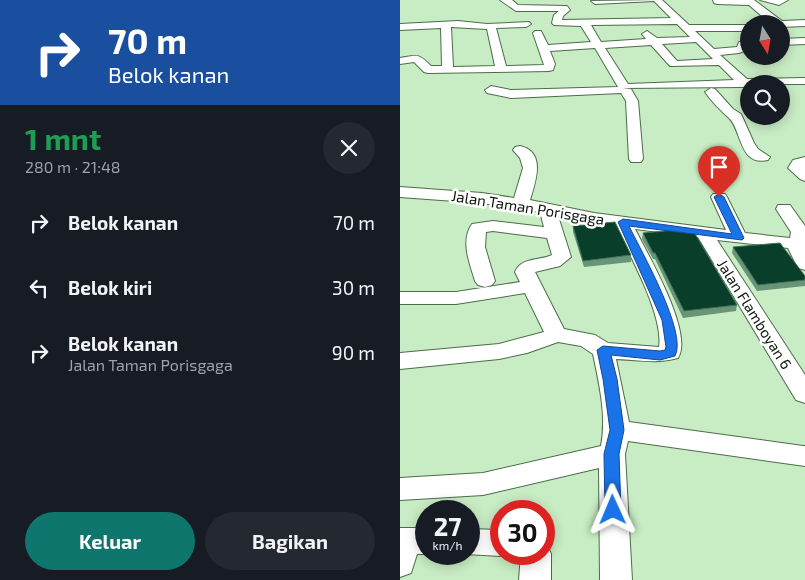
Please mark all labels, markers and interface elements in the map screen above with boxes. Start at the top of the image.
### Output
north arrow [740,15,790,65]
map controls [740,15,790,125]
text: 70 m [108,19,187,61]
icon: right [25,20,90,85]
text: Belok kanan [108,61,229,87]
button: search [740,75,790,125]
text: 1 mnt [25,120,101,156]
button: close [323,122,375,174]
pin [698,146,740,197]
icon: arrive [705,153,733,181]
text: 280 m · 21:48 [25,157,121,176]
street label: Jalan Taman Porisgaga [450,186,606,228]
icon: right [25,209,53,237]
text: Belok kanan [68,211,178,234]
text: 70 m [333,211,375,234]
street label: Jalan Flamboyan 6 [714,256,796,372]
icon: left [25,274,53,302]
text: Belok kiri [68,276,152,299]
text: 30 m [332,276,375,299]
text: Belok kanan [68,332,178,355]
icon: right [25,339,53,367]
text: 90 m [332,341,375,364]
text: Jalan Taman Porisgaga [68,355,233,374]
position arrow [586,483,638,535]
speed limit sign: 30 [490,500,555,565]
text: 27 [434,511,461,541]
button: Keluar [25,512,195,570]
button: Bagikan [205,512,375,570]
text: km/h [433,538,462,552]

